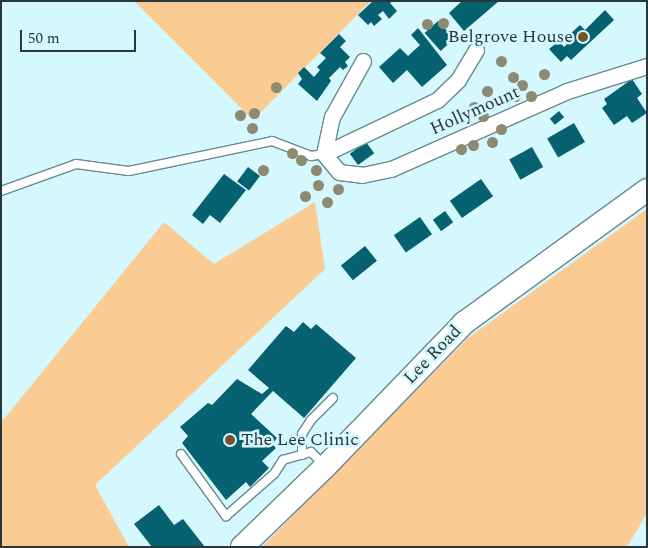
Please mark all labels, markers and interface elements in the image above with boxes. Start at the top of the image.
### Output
scale bar [22,20,139,52]
place label: Belgrove House [448,26,573,48]
text: 50 m [28,27,60,50]
marker: Belgrove House [577,31,589,43]
street label: Hollymount [427,82,523,140]
street label: Lee Road [400,321,466,389]
place label: The Lee Clinic [241,429,359,451]
marker: The Lee Clinic [223,433,237,447]

